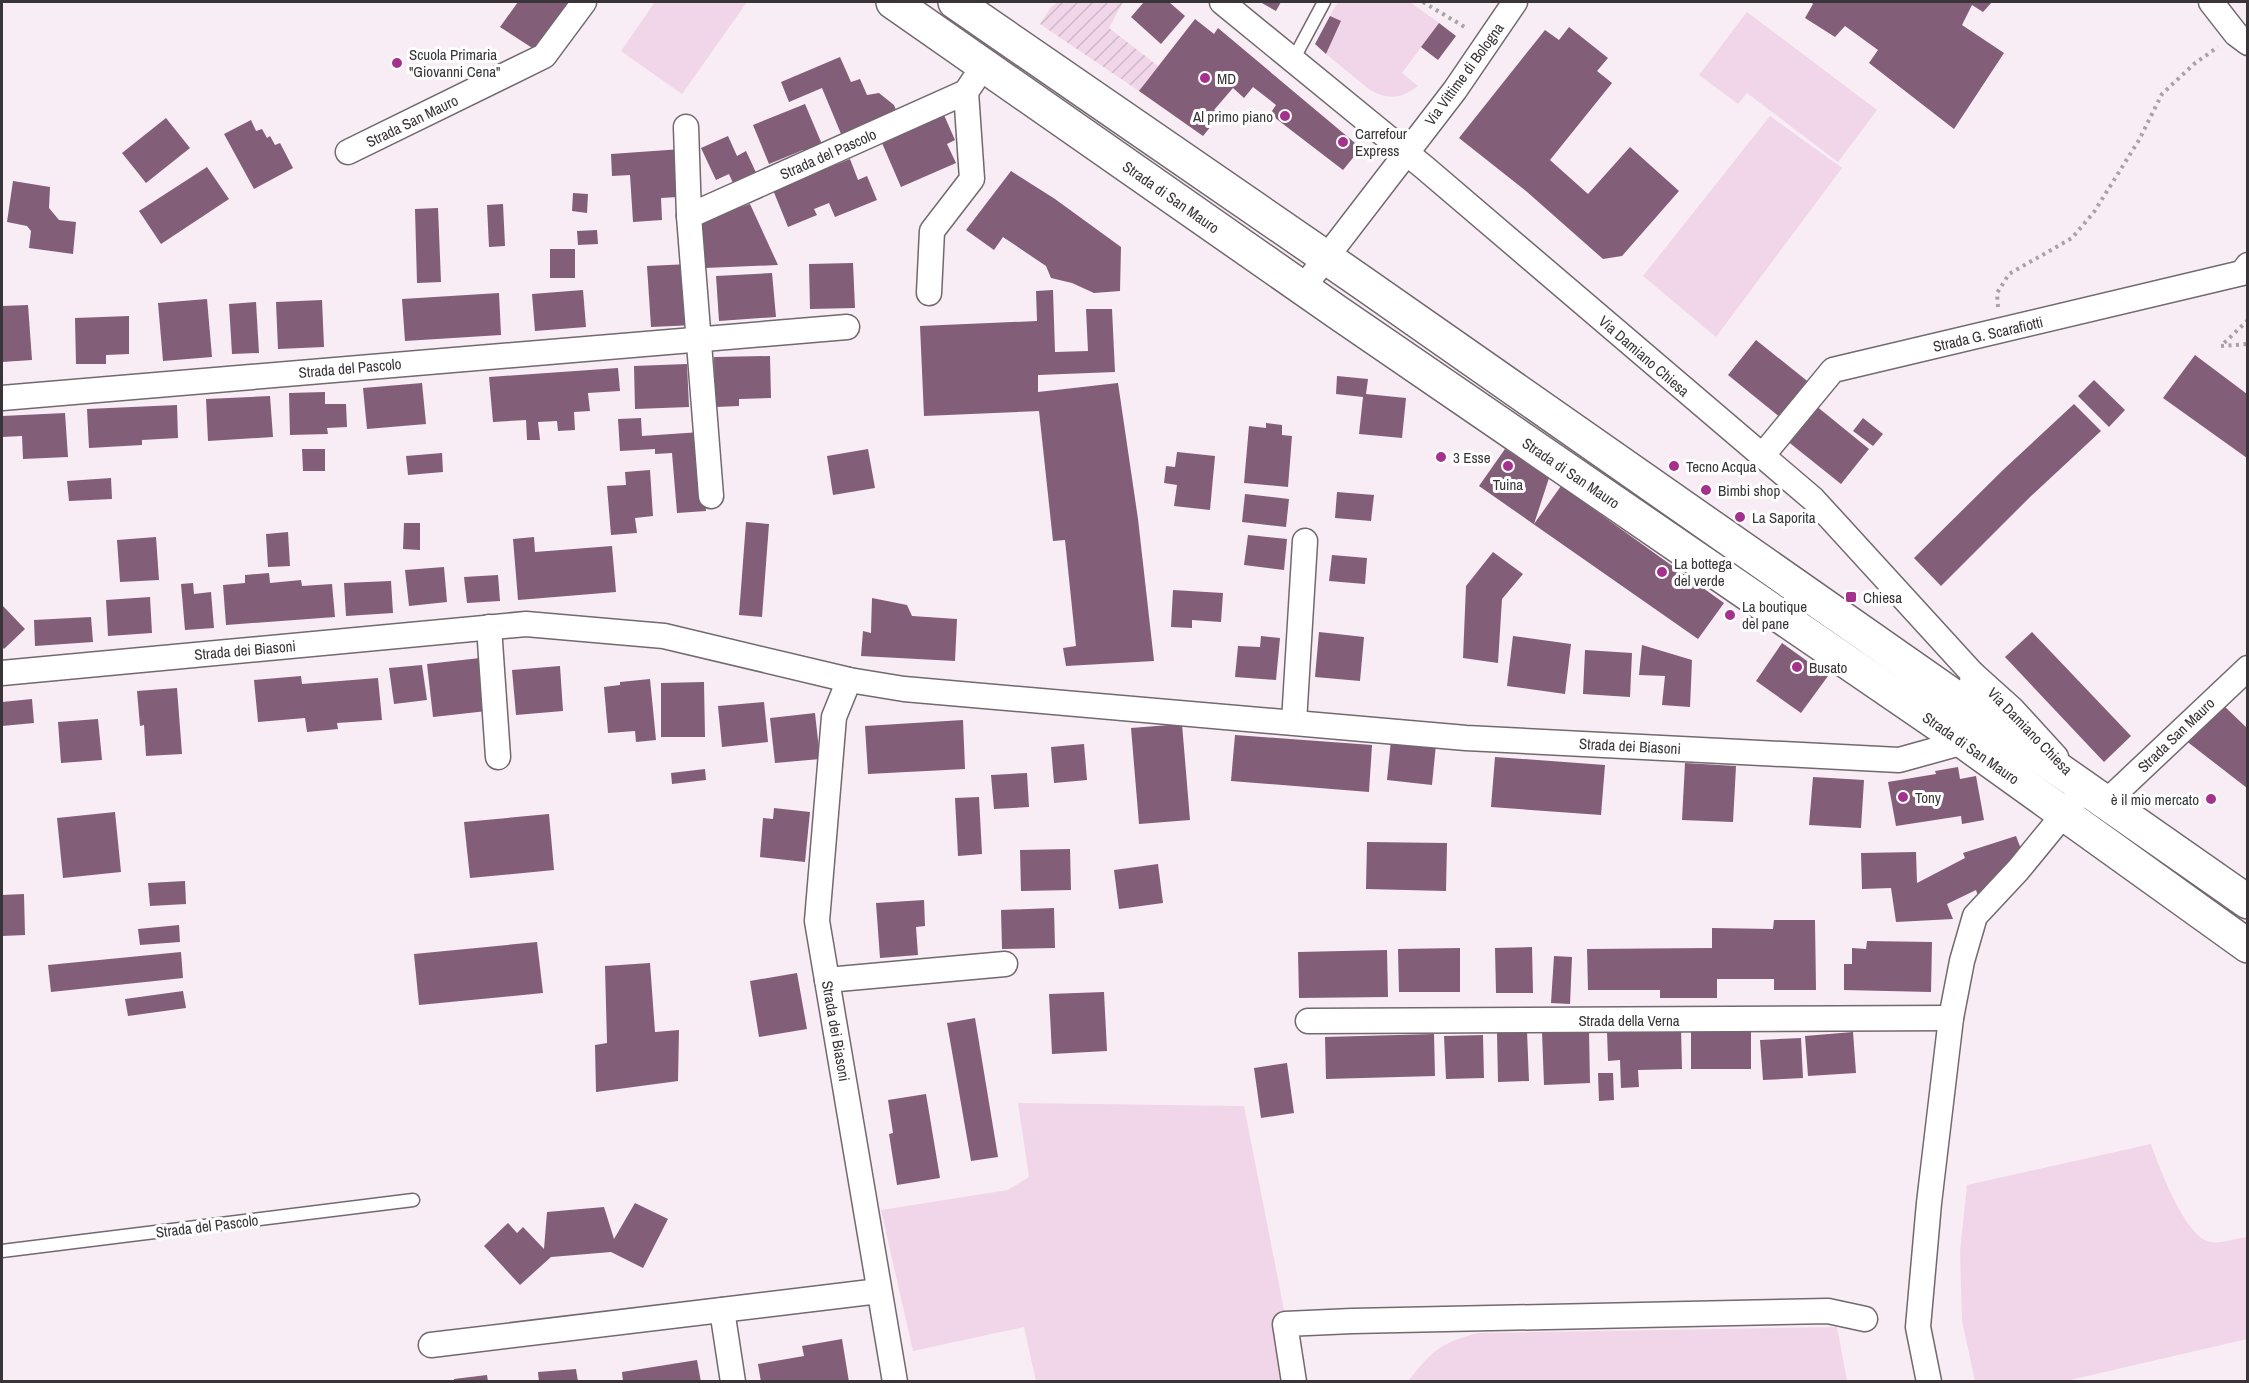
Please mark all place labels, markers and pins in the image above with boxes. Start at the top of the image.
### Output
place label: Scuola Primaria "Giovanni Cena" [409,44,500,82]
marker: Scuola Primaria "Giovanni Cena" [390,56,404,70]
place label: MD [1217,68,1236,89]
marker: MD [1198,71,1212,85]
place label: Al primo piano [1192,106,1273,127]
marker: Al primo piano [1278,109,1292,123]
place label: Carrefour Express [1355,123,1407,161]
marker: Carrefour Express [1336,135,1350,149]
place label: 3 Esse [1453,447,1491,468]
marker: 3 Esse [1434,450,1448,464]
place label: Tecno Acqua [1686,456,1757,477]
marker: Tuina [1501,459,1515,473]
marker: Tecno Acqua [1667,459,1681,473]
place label: Tuina [1493,474,1523,495]
place label: Bimbi shop [1718,480,1780,501]
marker: Bimbi shop [1699,483,1713,497]
place label: La Saporita [1752,507,1816,528]
marker: La Saporita [1733,510,1747,524]
place label: La bottega del verde [1674,553,1732,591]
marker: La bottega del verde [1655,565,1669,579]
place label: Chiesa [1863,587,1902,608]
marker: Chiesa [1844,590,1858,604]
place label: La boutique del pane [1742,596,1807,634]
marker: La boutique del pane [1723,608,1737,622]
place label: Busato [1809,657,1847,678]
marker: Busato [1790,660,1804,674]
place label: Tony [1915,787,1942,808]
place label: è il mio mercato [2111,789,2199,810]
marker: Tony [1896,790,1910,804]
marker: è il mio mercato [2204,792,2218,806]

